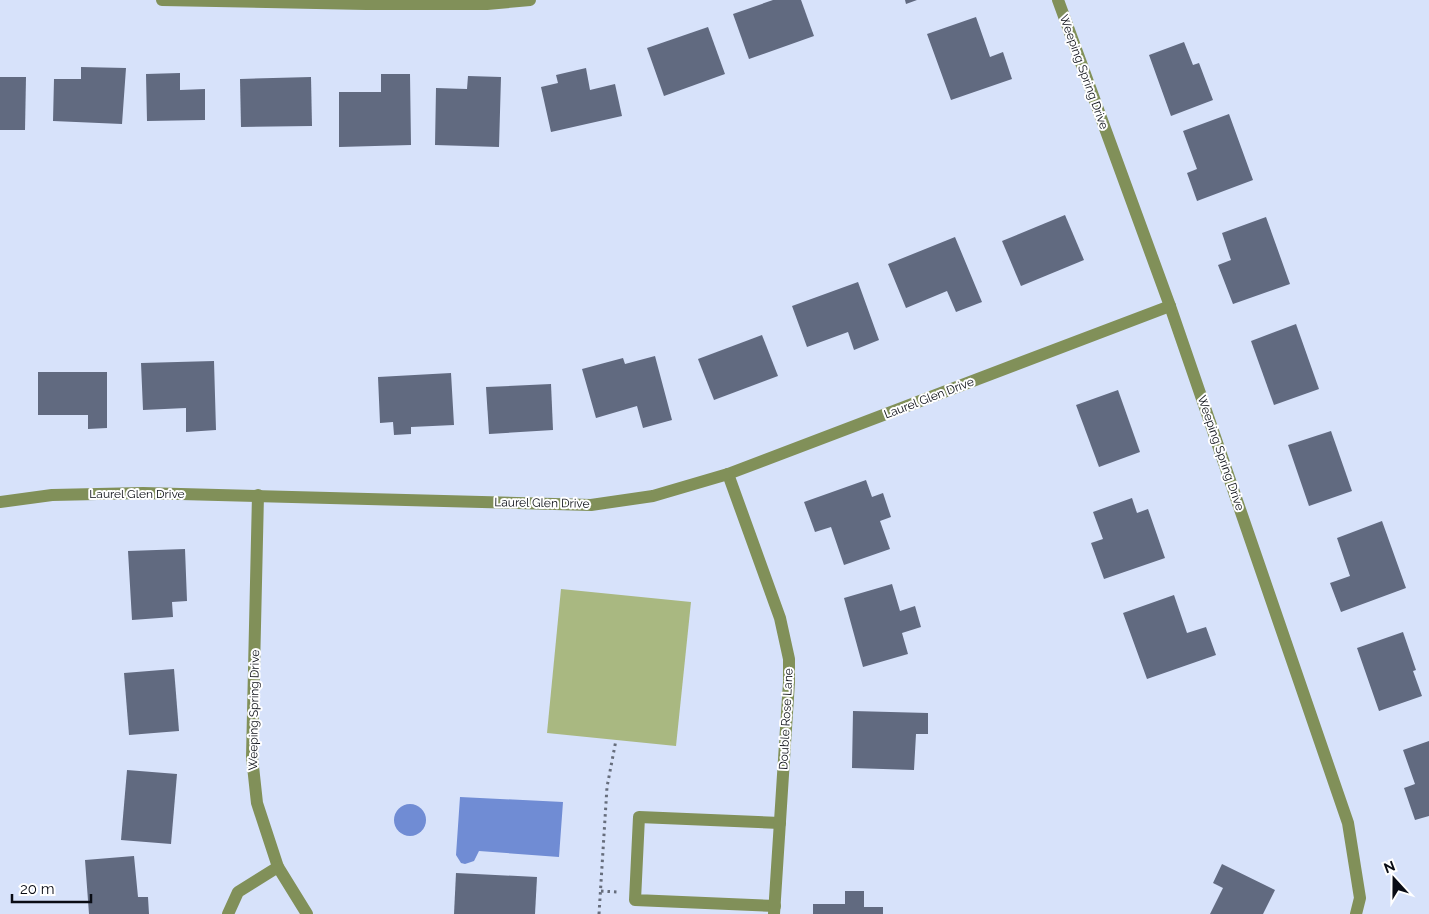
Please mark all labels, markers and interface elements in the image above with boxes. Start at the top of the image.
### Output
street label: Weeping Spring Drive [1057,13,1111,131]
street label: Laurel Glen Drive [882,374,976,422]
street label: Weeping Spring Drive [1195,394,1247,512]
street label: Laurel Glen Drive [89,487,185,501]
street label: Laurel Glen Drive [494,495,590,511]
street label: Weeping Spring Drive [246,649,262,771]
street label: Double Rose Lane [776,668,796,770]
north arrow [1369,854,1419,904]
text: N [1381,857,1397,876]
scale bar [12,872,91,904]
text: 20 m [20,880,55,898]

